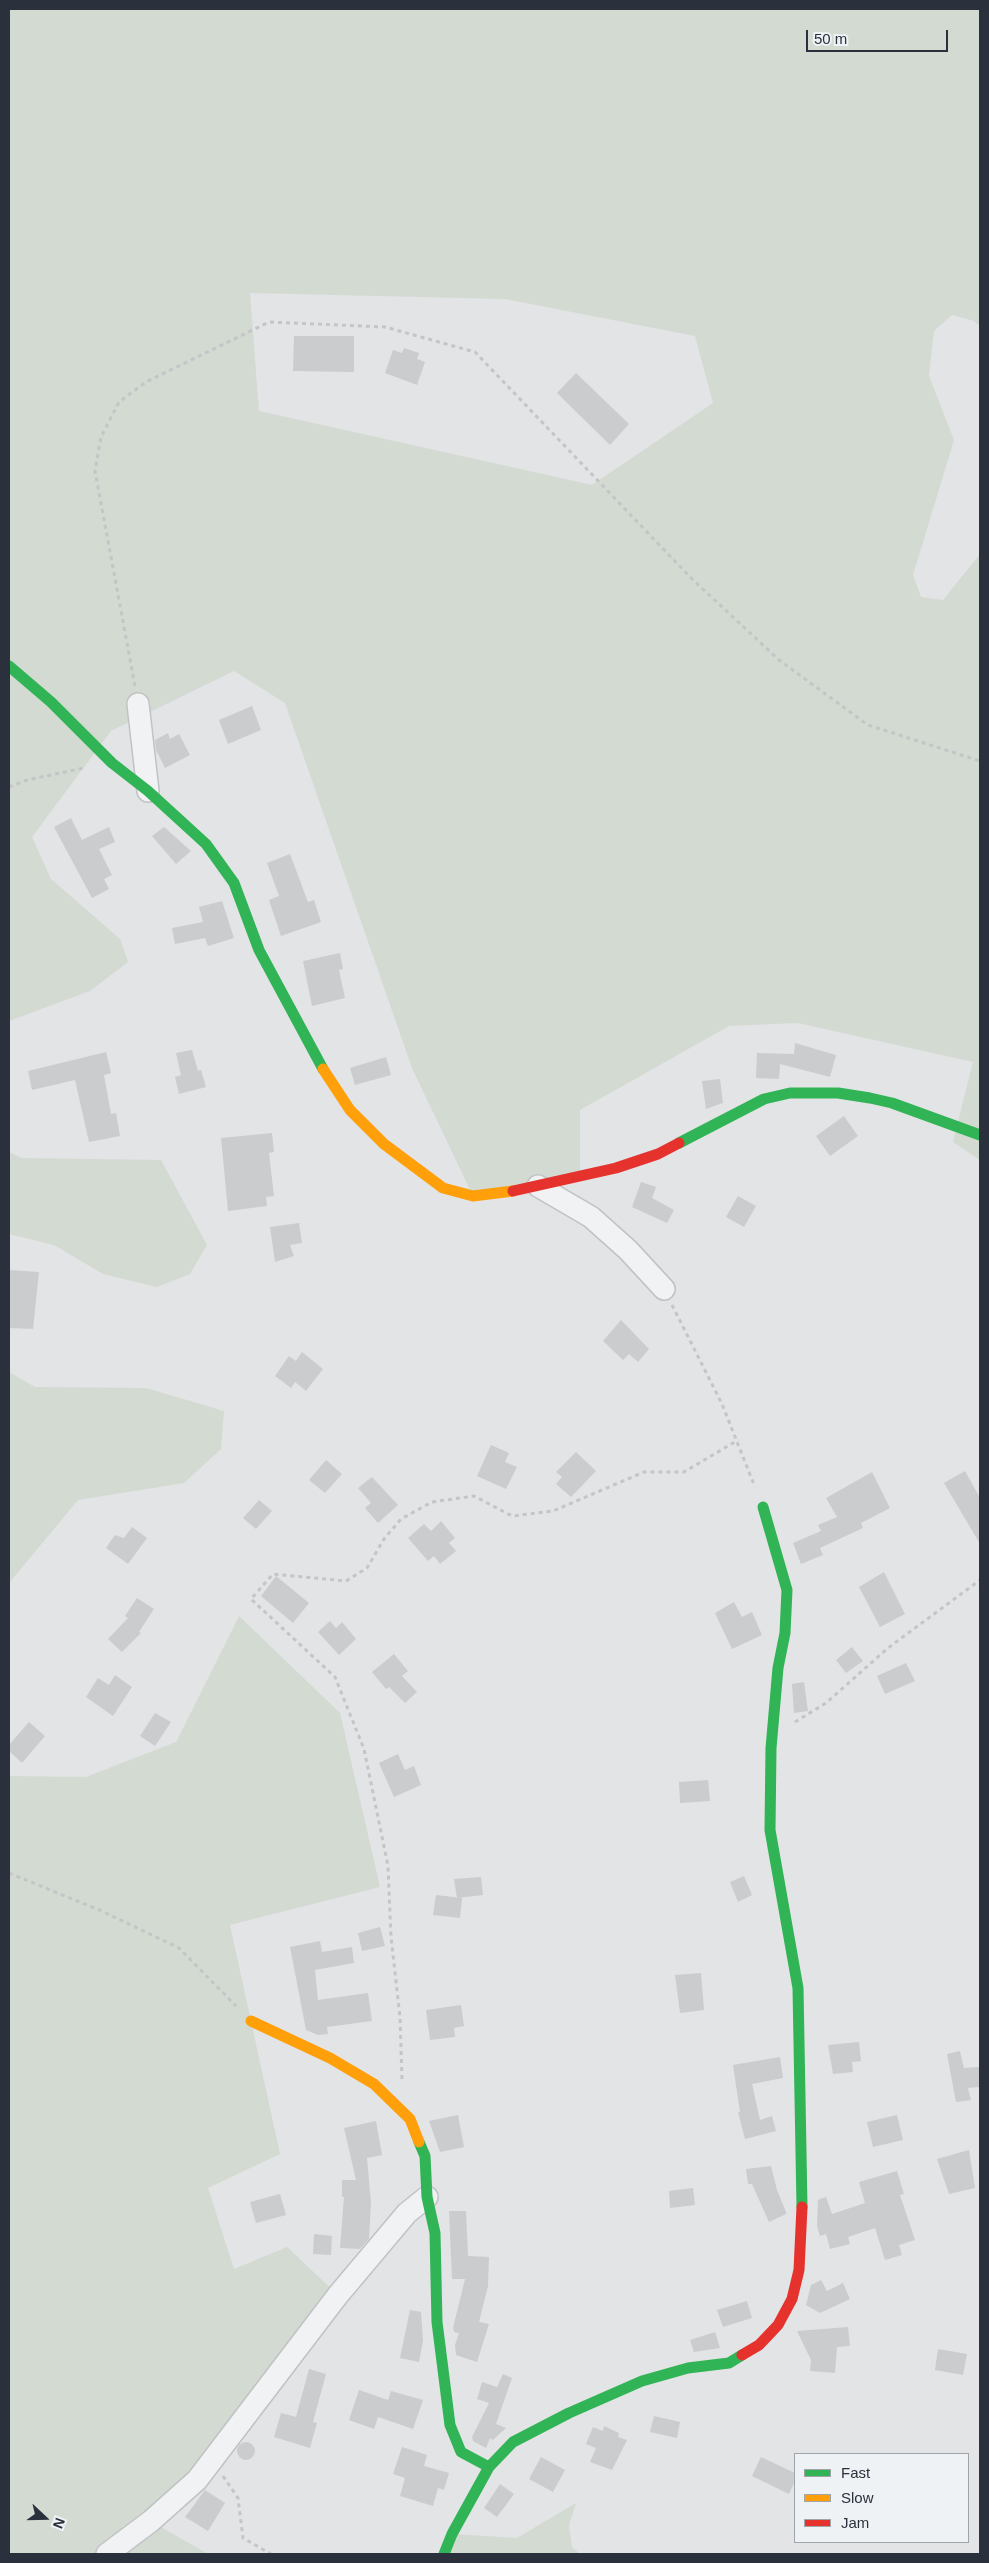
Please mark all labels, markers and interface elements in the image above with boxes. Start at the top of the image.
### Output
scale bar [809,20,952,52]
text: 50 m [814,30,847,47]
legend [794,2453,969,2543]
text: Fast [841,2464,870,2481]
text: Slow [841,2489,874,2506]
north arrow [20,2493,70,2543]
text: Jam [841,2514,869,2531]
text: N [50,2516,68,2531]

